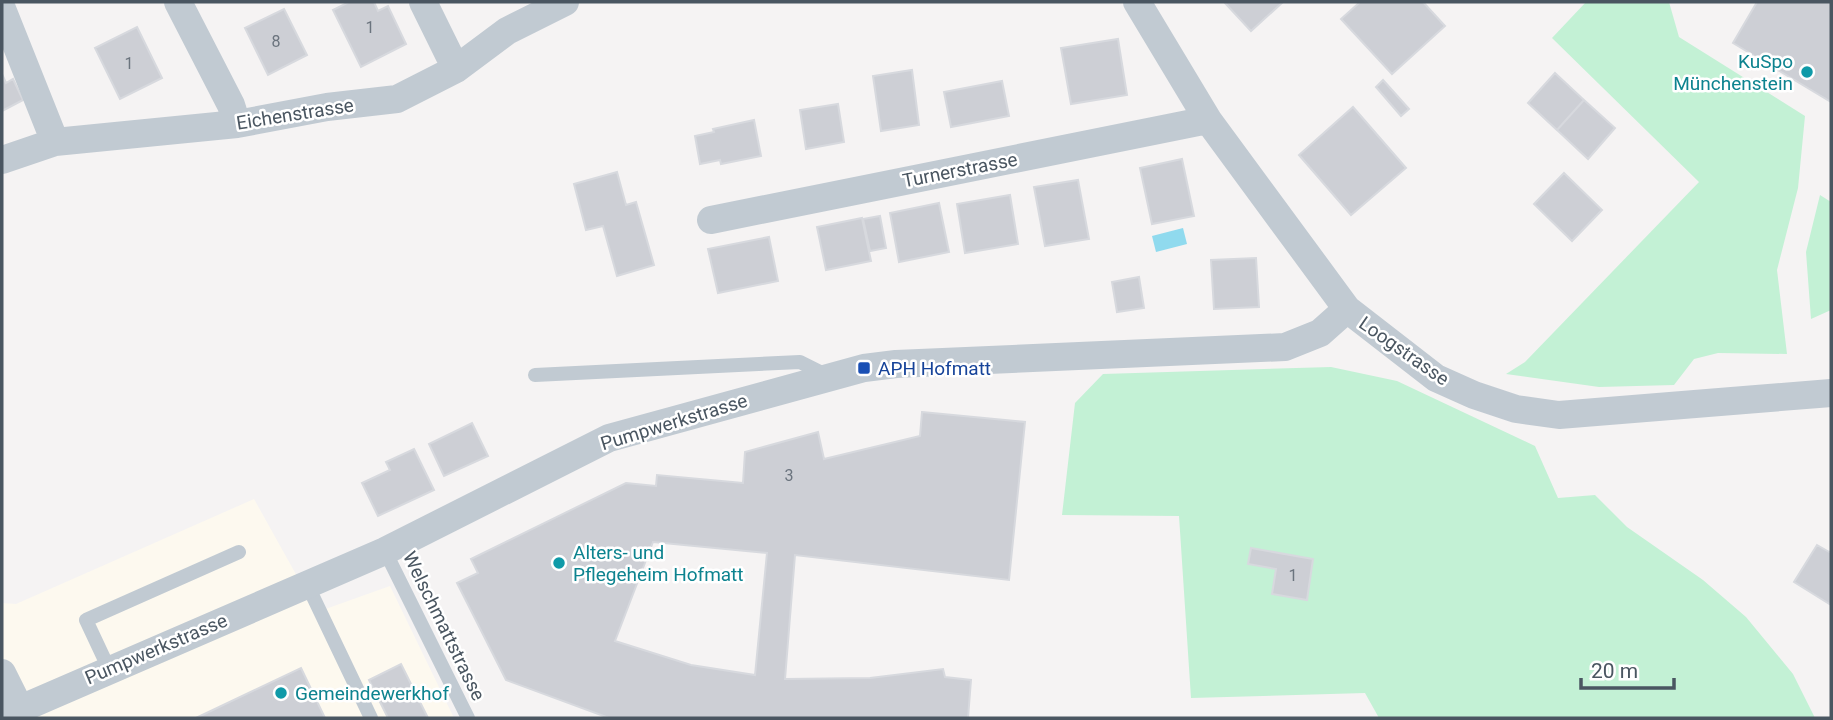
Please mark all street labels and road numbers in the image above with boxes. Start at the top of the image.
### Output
street label: Eichenstrasse [235,93,355,135]
street label: Turnerstrasse [901,148,1019,192]
street label: Loogstrasse [1355,312,1453,390]
street label: Pumpwerkstrasse [598,389,750,455]
street label: Welschmattstrasse [398,548,490,704]
street label: Pumpwerkstrasse [81,609,231,689]

